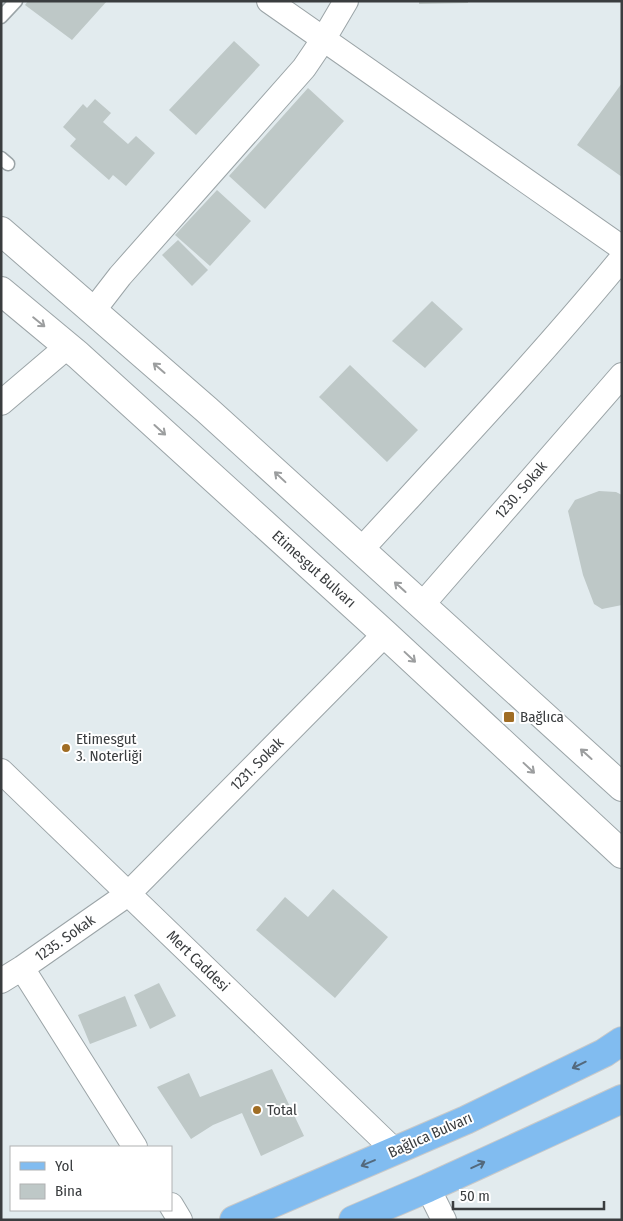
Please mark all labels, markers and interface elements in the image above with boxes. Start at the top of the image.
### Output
one-way arrow [32,316,45,327]
one-way arrow [153,363,166,374]
one-way arrow [154,424,167,436]
street label: 1230. Sokak [491,458,551,522]
one-way arrow [274,471,287,483]
street label: Etimesgut Bulvarı [268,527,360,611]
one-way arrow [393,581,406,593]
one-way arrow [404,651,416,663]
place label: Bağlıca [520,708,564,726]
marker: Bağlıca [502,710,516,724]
place label: Etimesgut 3. Noterliği [76,730,142,765]
street label: 1231. Sokak [227,734,287,794]
marker: Etimesgut 3. Noterliği [60,742,72,754]
one-way arrow [579,748,592,760]
one-way arrow [523,762,535,774]
street label: 1235. Sokak [31,911,99,965]
street label: Mert Caddesi [163,927,233,995]
one-way arrow [572,1061,587,1070]
place label: Total [267,1101,297,1119]
marker: Total [251,1104,263,1116]
street label: Bağlıca Bulvarı [385,1108,475,1162]
legend [10,1146,172,1211]
text: Yol [55,1157,73,1175]
one-way arrow [361,1158,376,1168]
one-way arrow [470,1160,485,1170]
scale bar [453,1178,604,1210]
text: Bina [55,1182,82,1200]
text: 50 m [460,1187,490,1205]

